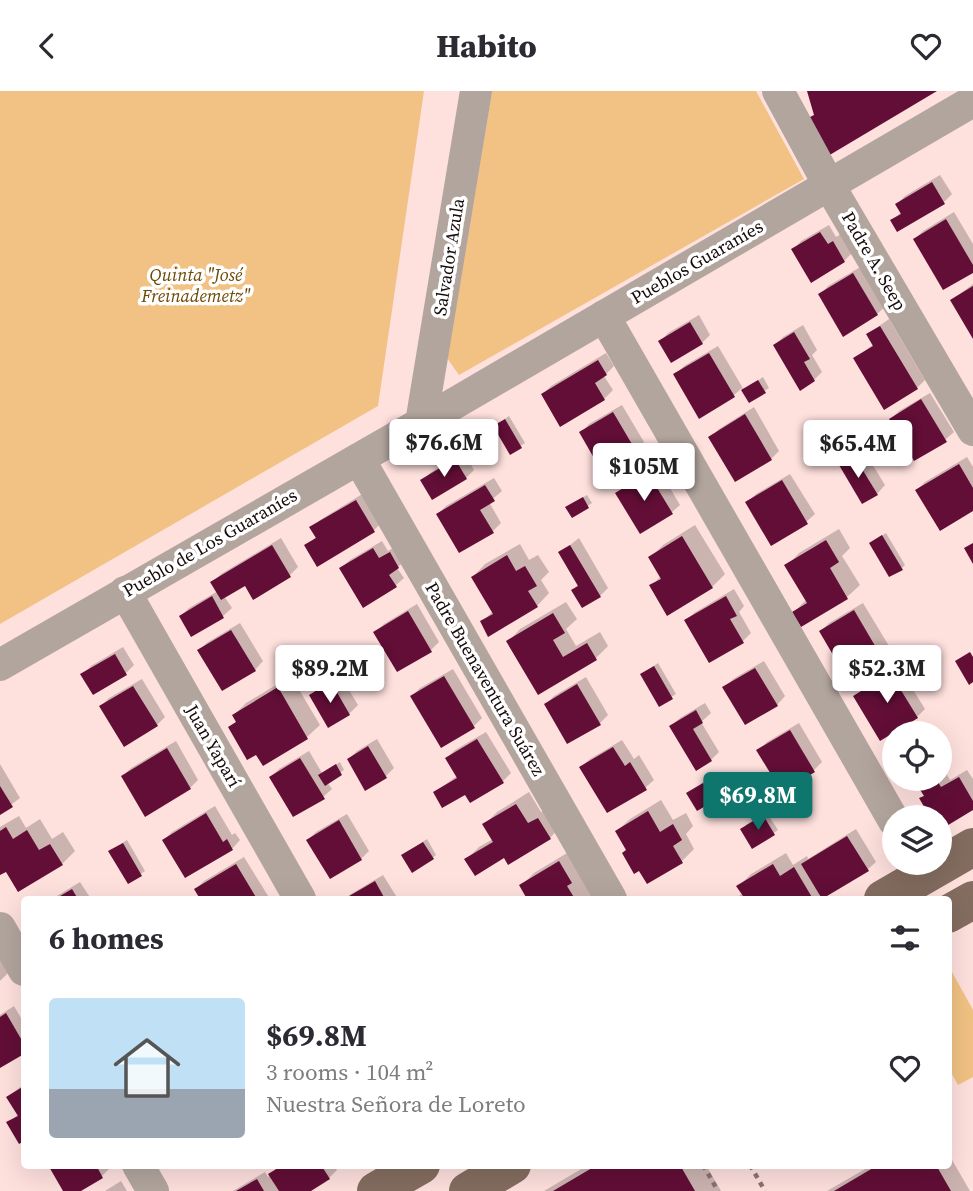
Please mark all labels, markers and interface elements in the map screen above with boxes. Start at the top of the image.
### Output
text: Habito [436,24,537,68]
icon: back [28,27,66,65]
icon: heart [907,27,945,65]
street label: Salvador Azula [427,196,470,317]
street label: Padre A. Seep [836,207,913,315]
street label: Pueblos Guaraníes [626,213,768,310]
park label: Quinta "José Freinademetz" [140,262,251,308]
pin: $76.6M [387,419,501,479]
pin: $65.4M [801,421,915,480]
text: $76.6M [405,426,483,458]
text: $65.4M [819,427,897,459]
pin: $105M [595,443,693,503]
text: $105M [609,450,679,482]
street label: Pueblo de Los Guaraníes [118,482,302,603]
street label: Padre Buenaventura Suárez [420,577,551,780]
pin: $89.2M [273,645,387,705]
pin: $52.3M [830,645,944,705]
text: $89.2M [291,652,369,684]
text: $52.3M [848,652,926,684]
street label: Juan Yaparí [179,699,247,792]
map controls [882,721,952,875]
button: locate [882,721,952,791]
pin: $69.8M [701,773,815,832]
text: $69.8M [719,779,797,811]
button: layers [882,805,952,875]
text: 6 homes [49,918,164,959]
icon: filters [886,919,924,957]
text: $69.8M [266,1015,367,1056]
icon: home [105,1026,189,1110]
icon: heart [886,1049,924,1087]
text: 3 rooms · 104 m² [266,1056,433,1088]
text: Nuestra Señora de Loreto [266,1088,526,1120]

